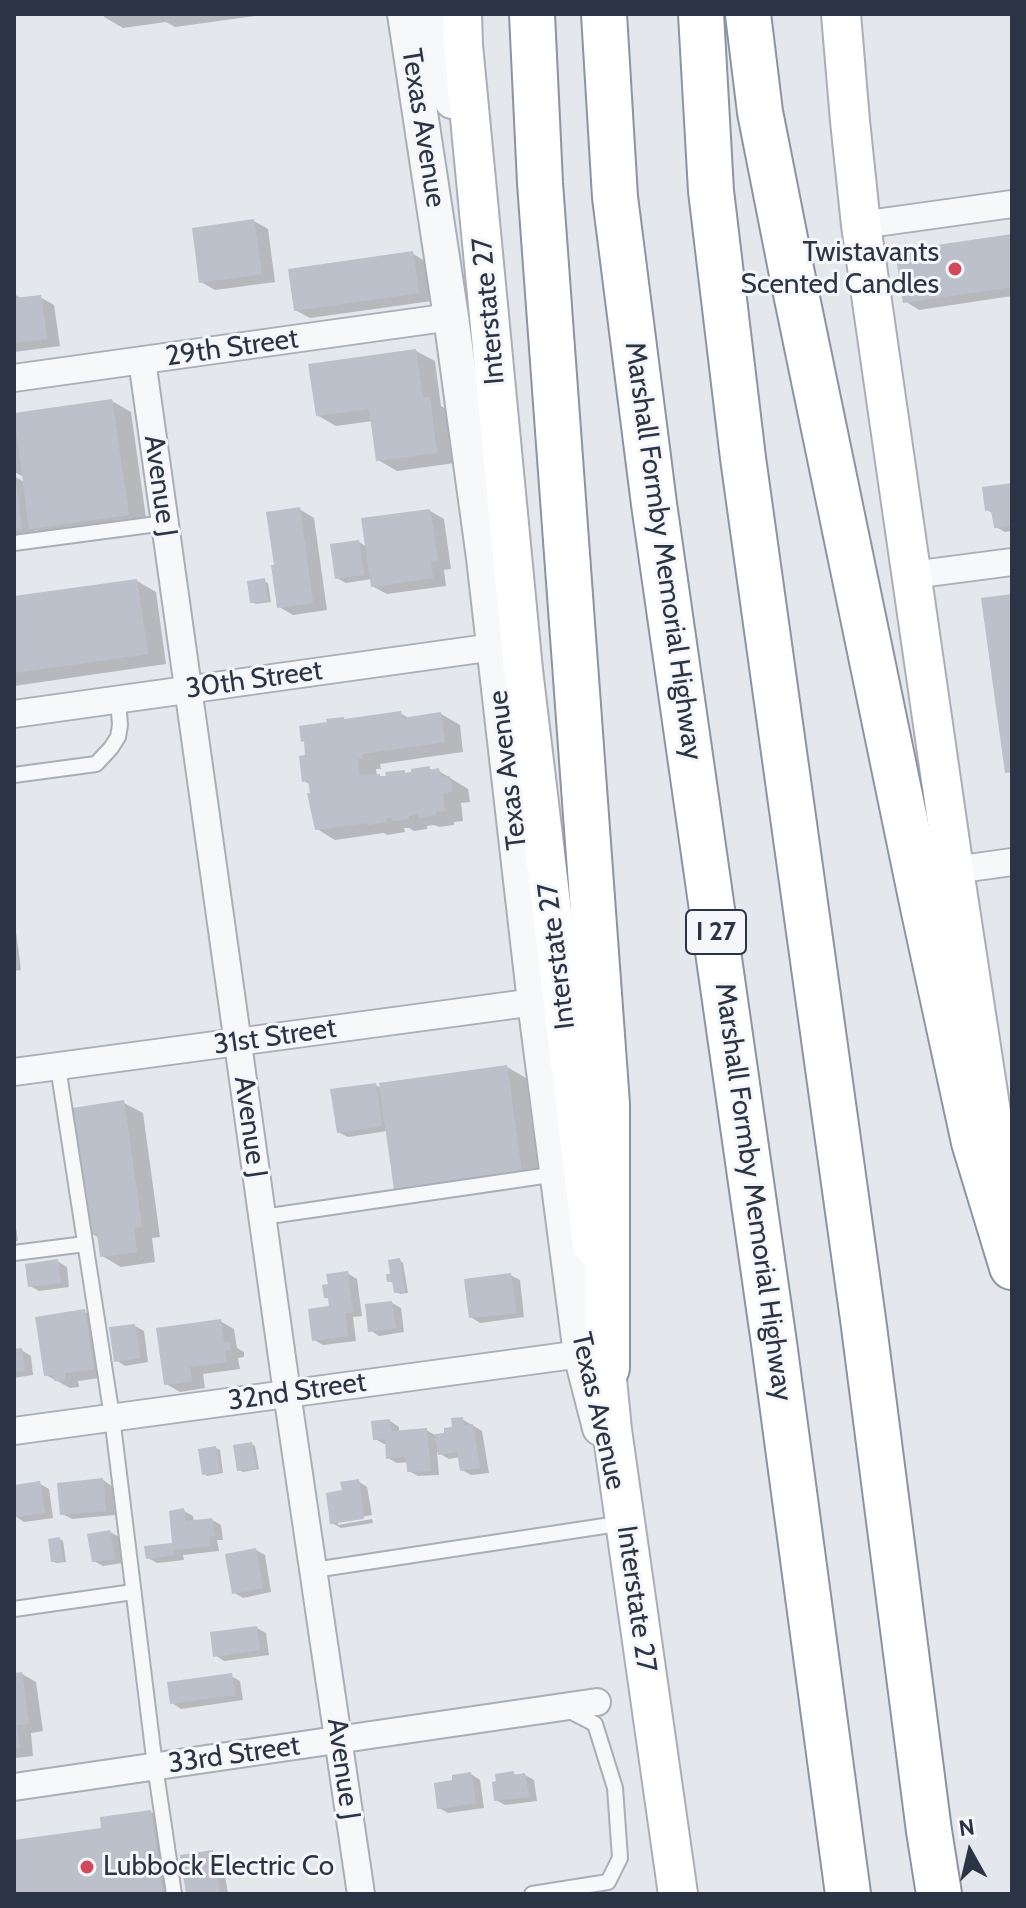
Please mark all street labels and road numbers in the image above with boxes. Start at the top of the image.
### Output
street label: Texas Avenue [394,46,452,210]
street label: Interstate 27 [466,236,512,386]
street label: 29th Street [164,322,300,374]
street label: Marshall Formby Memorial Highway [617,340,709,762]
street label: Avenue J [136,433,184,539]
street label: 30th Street [184,654,324,706]
street label: Texas Avenue [482,688,534,852]
street label: Interstate 27 [531,881,583,1031]
road number: I 27 [686,910,746,954]
street label: Marshall Formby Memorial Highway [707,981,799,1403]
street label: 31st Street [211,1012,339,1062]
street label: Avenue J [226,1074,274,1180]
street label: Texas Avenue [564,1329,632,1493]
street label: 32nd Street [226,1366,368,1418]
street label: Interstate 27 [609,1524,663,1674]
street label: Avenue J [319,1716,367,1822]
street label: 33rd Street [166,1729,302,1781]

